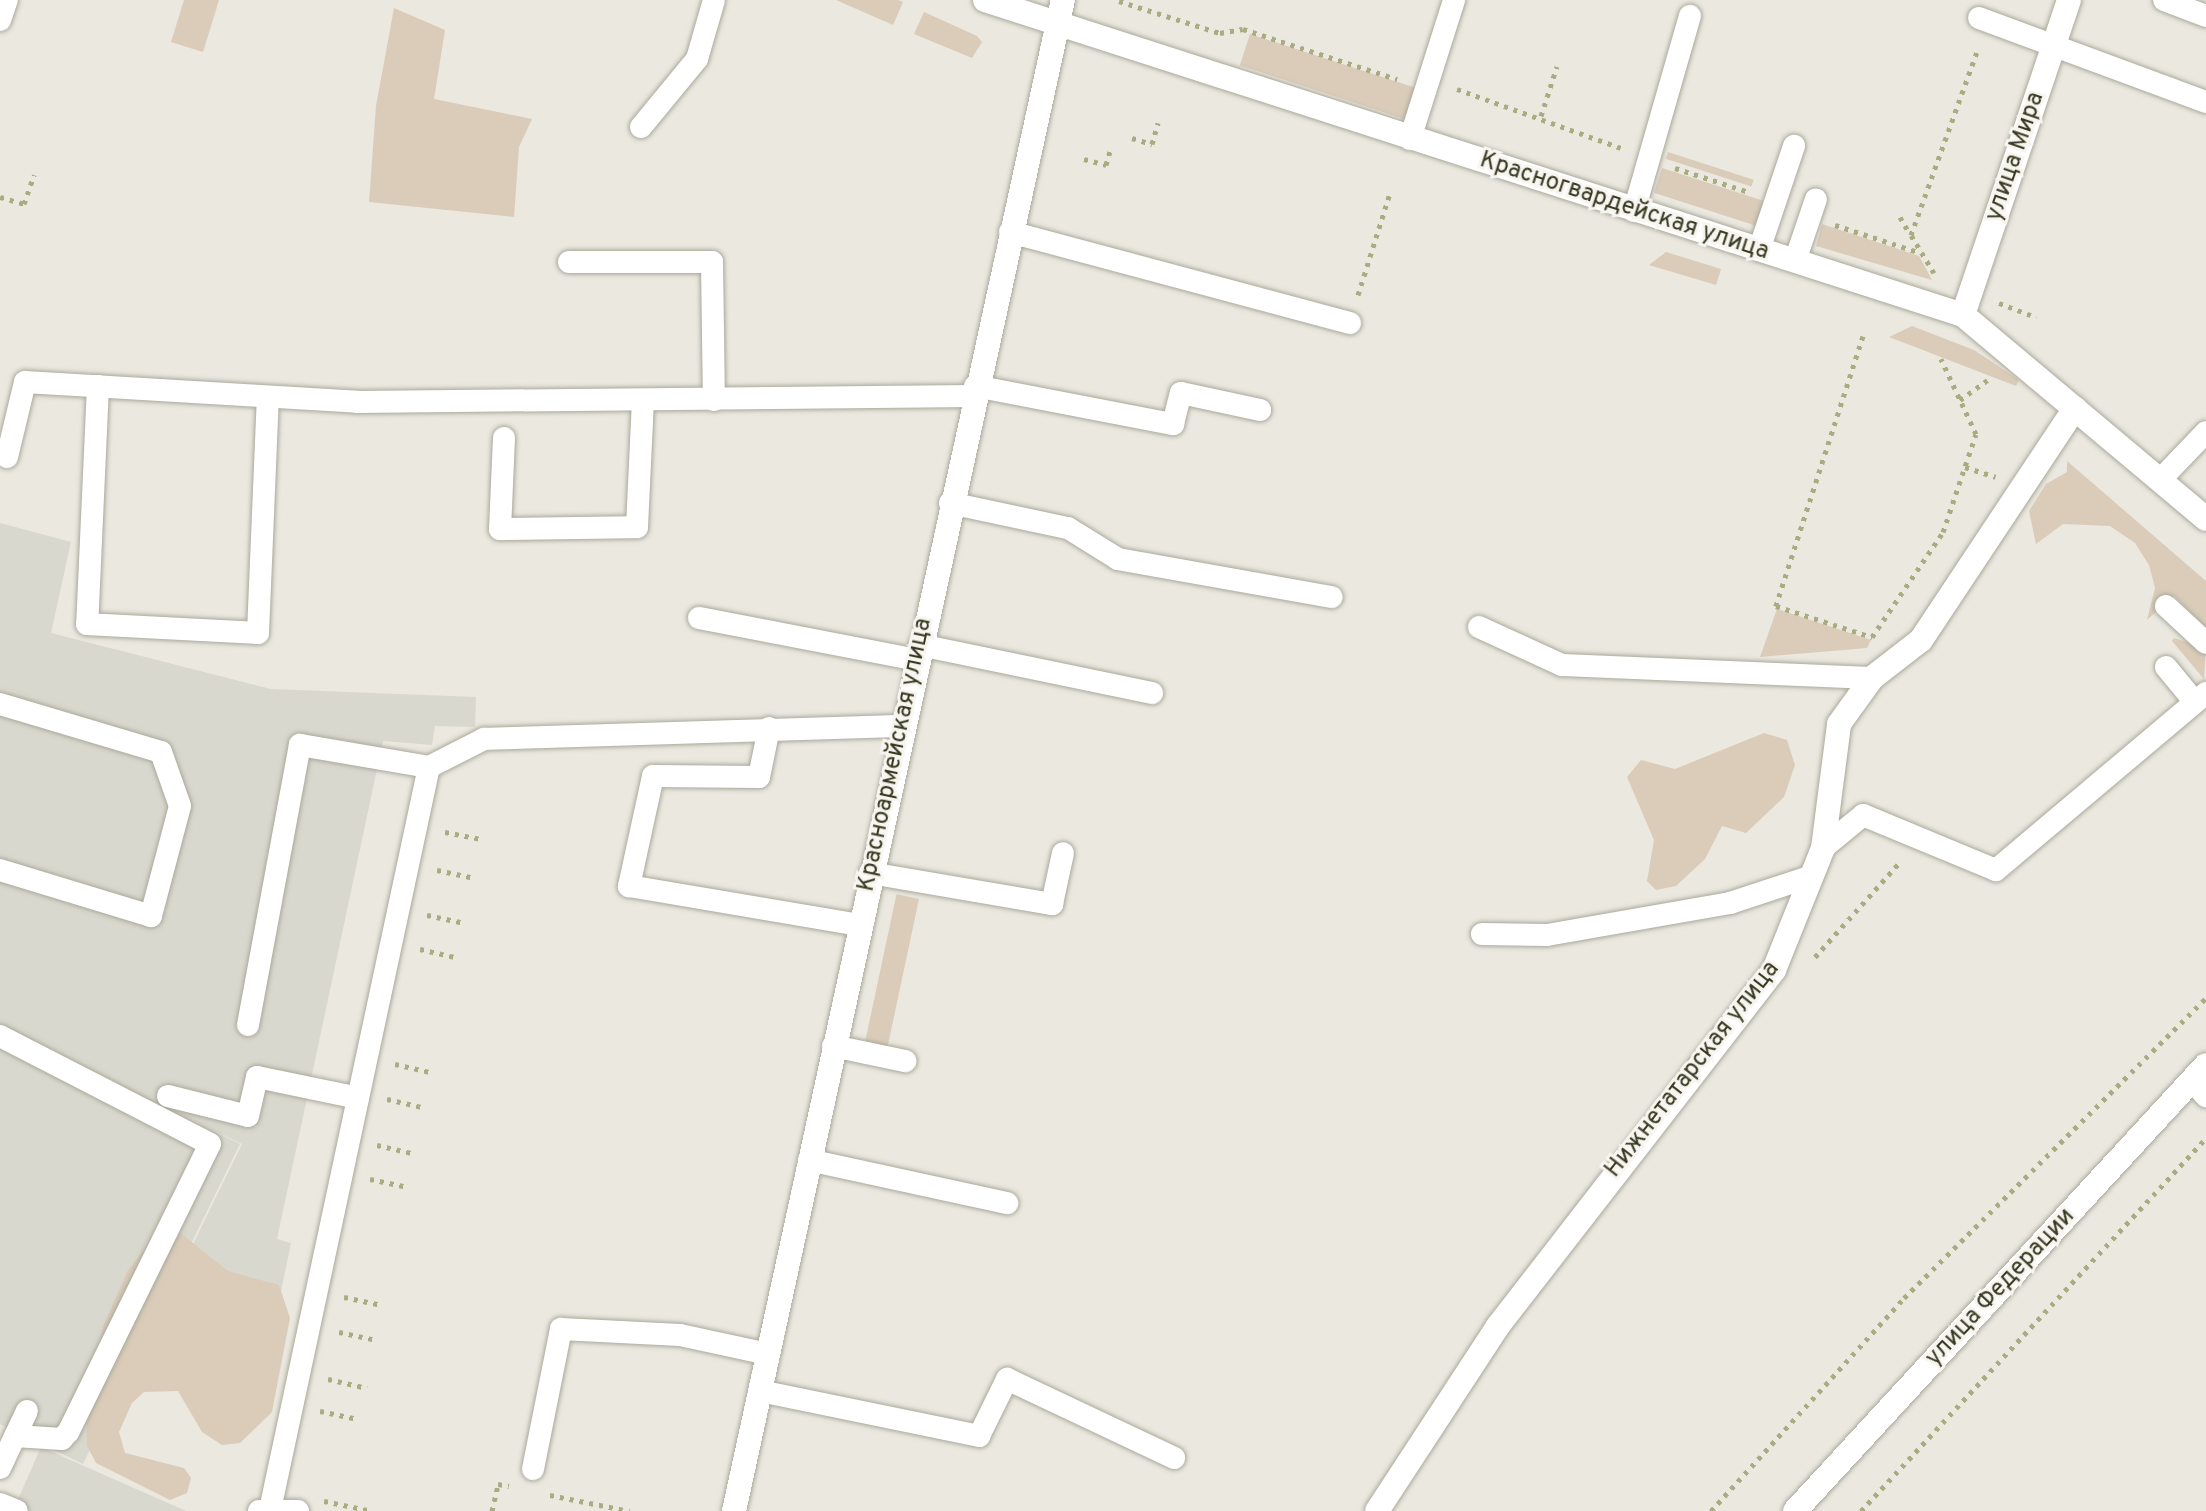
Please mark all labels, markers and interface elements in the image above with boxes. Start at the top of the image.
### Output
street label: улица Мира [1980,89,2052,225]
street label: Красногвардейская улица [1476,147,1772,267]
street label: Красноармейская улица [853,616,939,894]
street label: Нижнетатарская улица [1600,956,1786,1184]
street label: улица Федерации [1920,1203,2082,1373]

